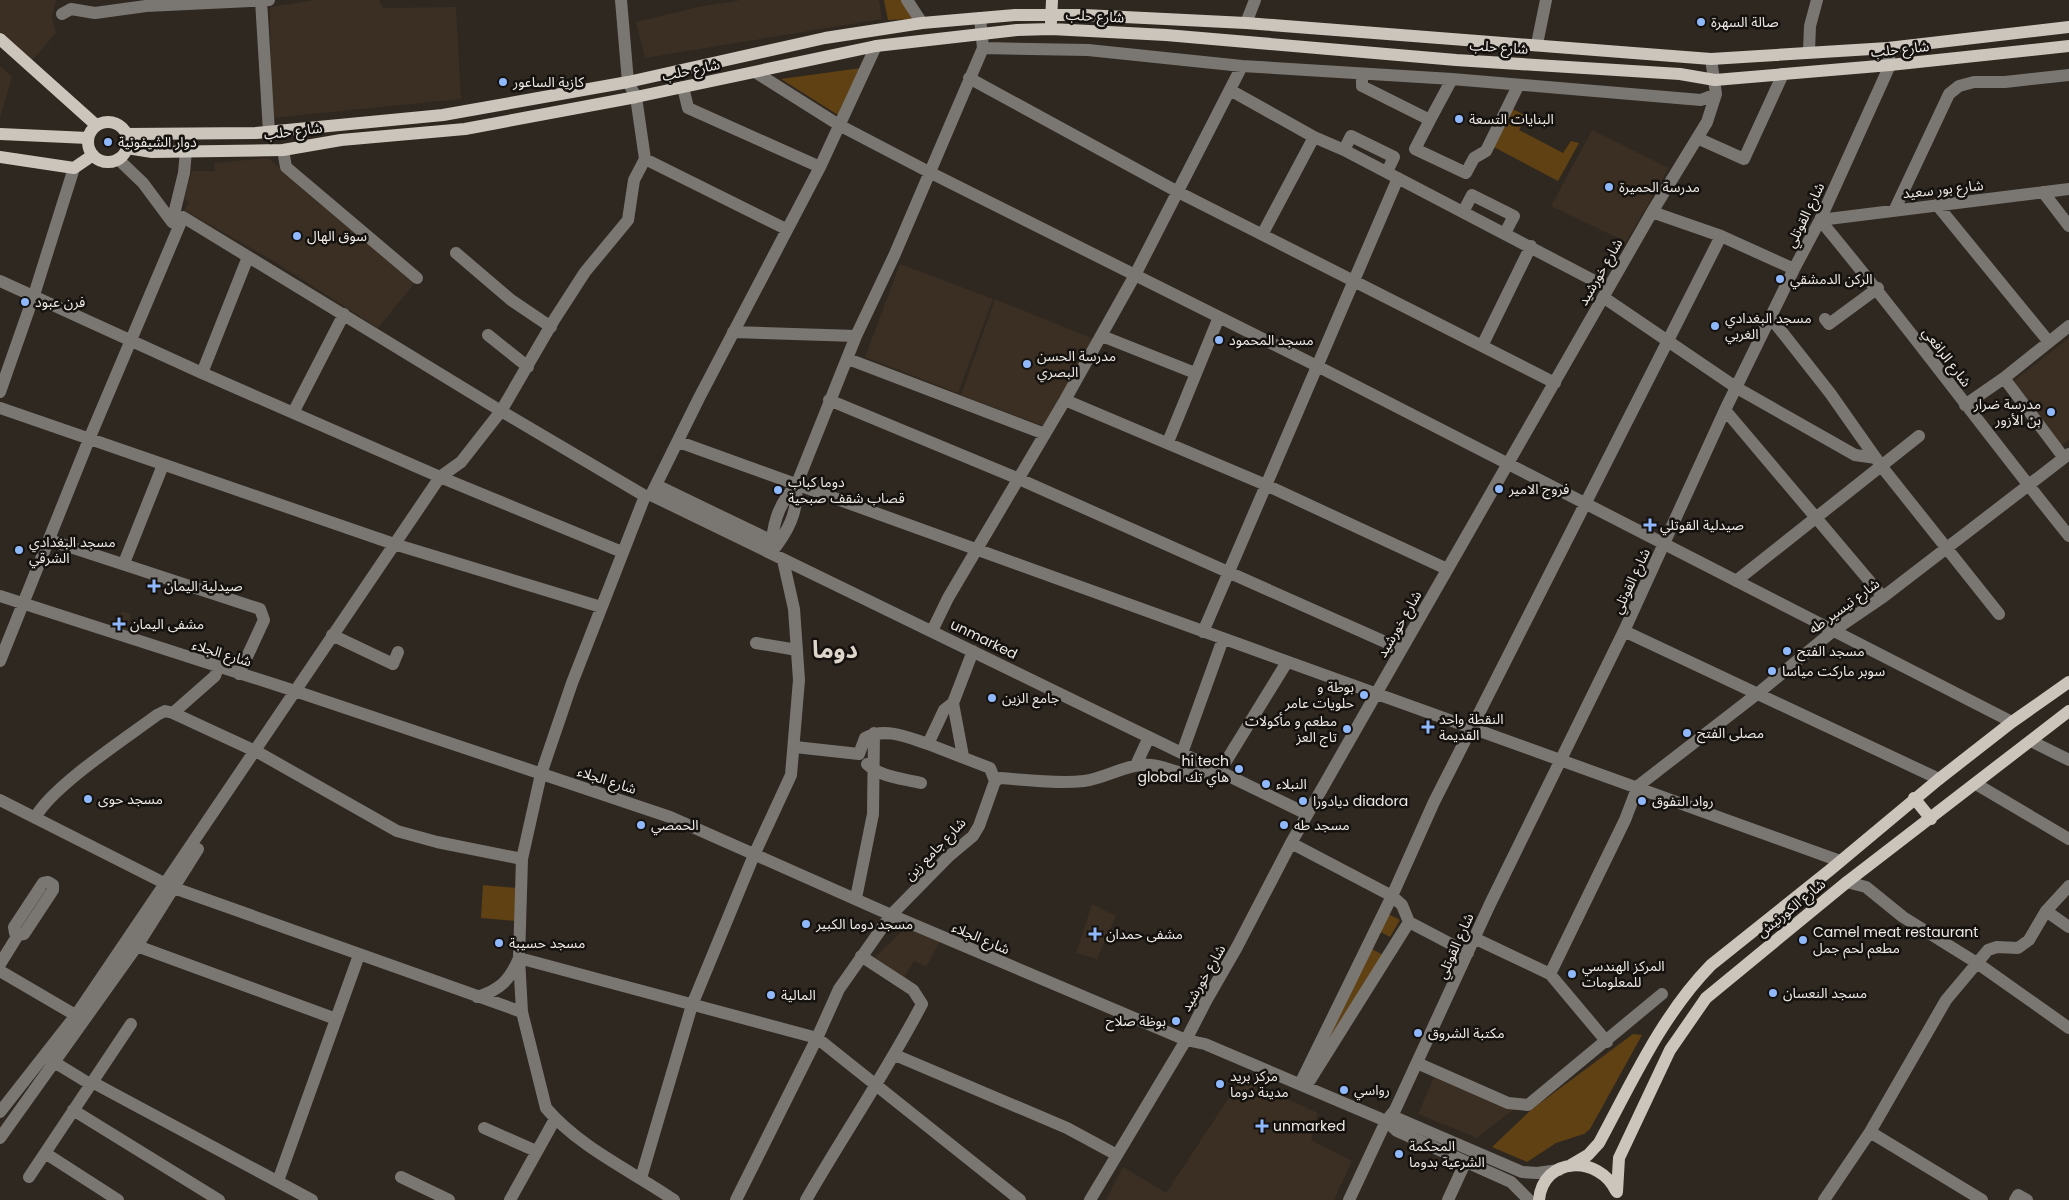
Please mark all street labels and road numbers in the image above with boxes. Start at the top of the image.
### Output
street label: شارع حلب [1065,4,1125,29]
street label: شارع حلب [1469,35,1529,60]
street label: شارع حلب [1870,36,1930,63]
street label: شارع حلب [660,54,722,87]
street label: شارع حلب [263,117,324,145]
street label: شارع بور سعيد [1902,175,1985,204]
street label: شارع القوتلي [1781,179,1831,251]
street label: شارع خورشيد [1573,235,1628,310]
street label: شارع الرافعي [1917,323,1976,392]
street label: شارع القوتلي [1607,545,1656,618]
street label: شارع تيسير طه [1804,573,1884,639]
street label: شارع خورشيد [1372,587,1427,662]
street label: unmarked [947,614,1021,664]
street label: شارع الجلاء [190,635,254,672]
street label: شارع الجلاء [575,761,639,800]
street label: شارع جامع زين [900,813,971,886]
street label: شارع الكورنيش [1752,874,1830,943]
street label: شارع القوتلي [1432,910,1480,983]
street label: شارع الجلاء [949,917,1013,960]
street label: شارع خورشيد [1176,941,1231,1016]

